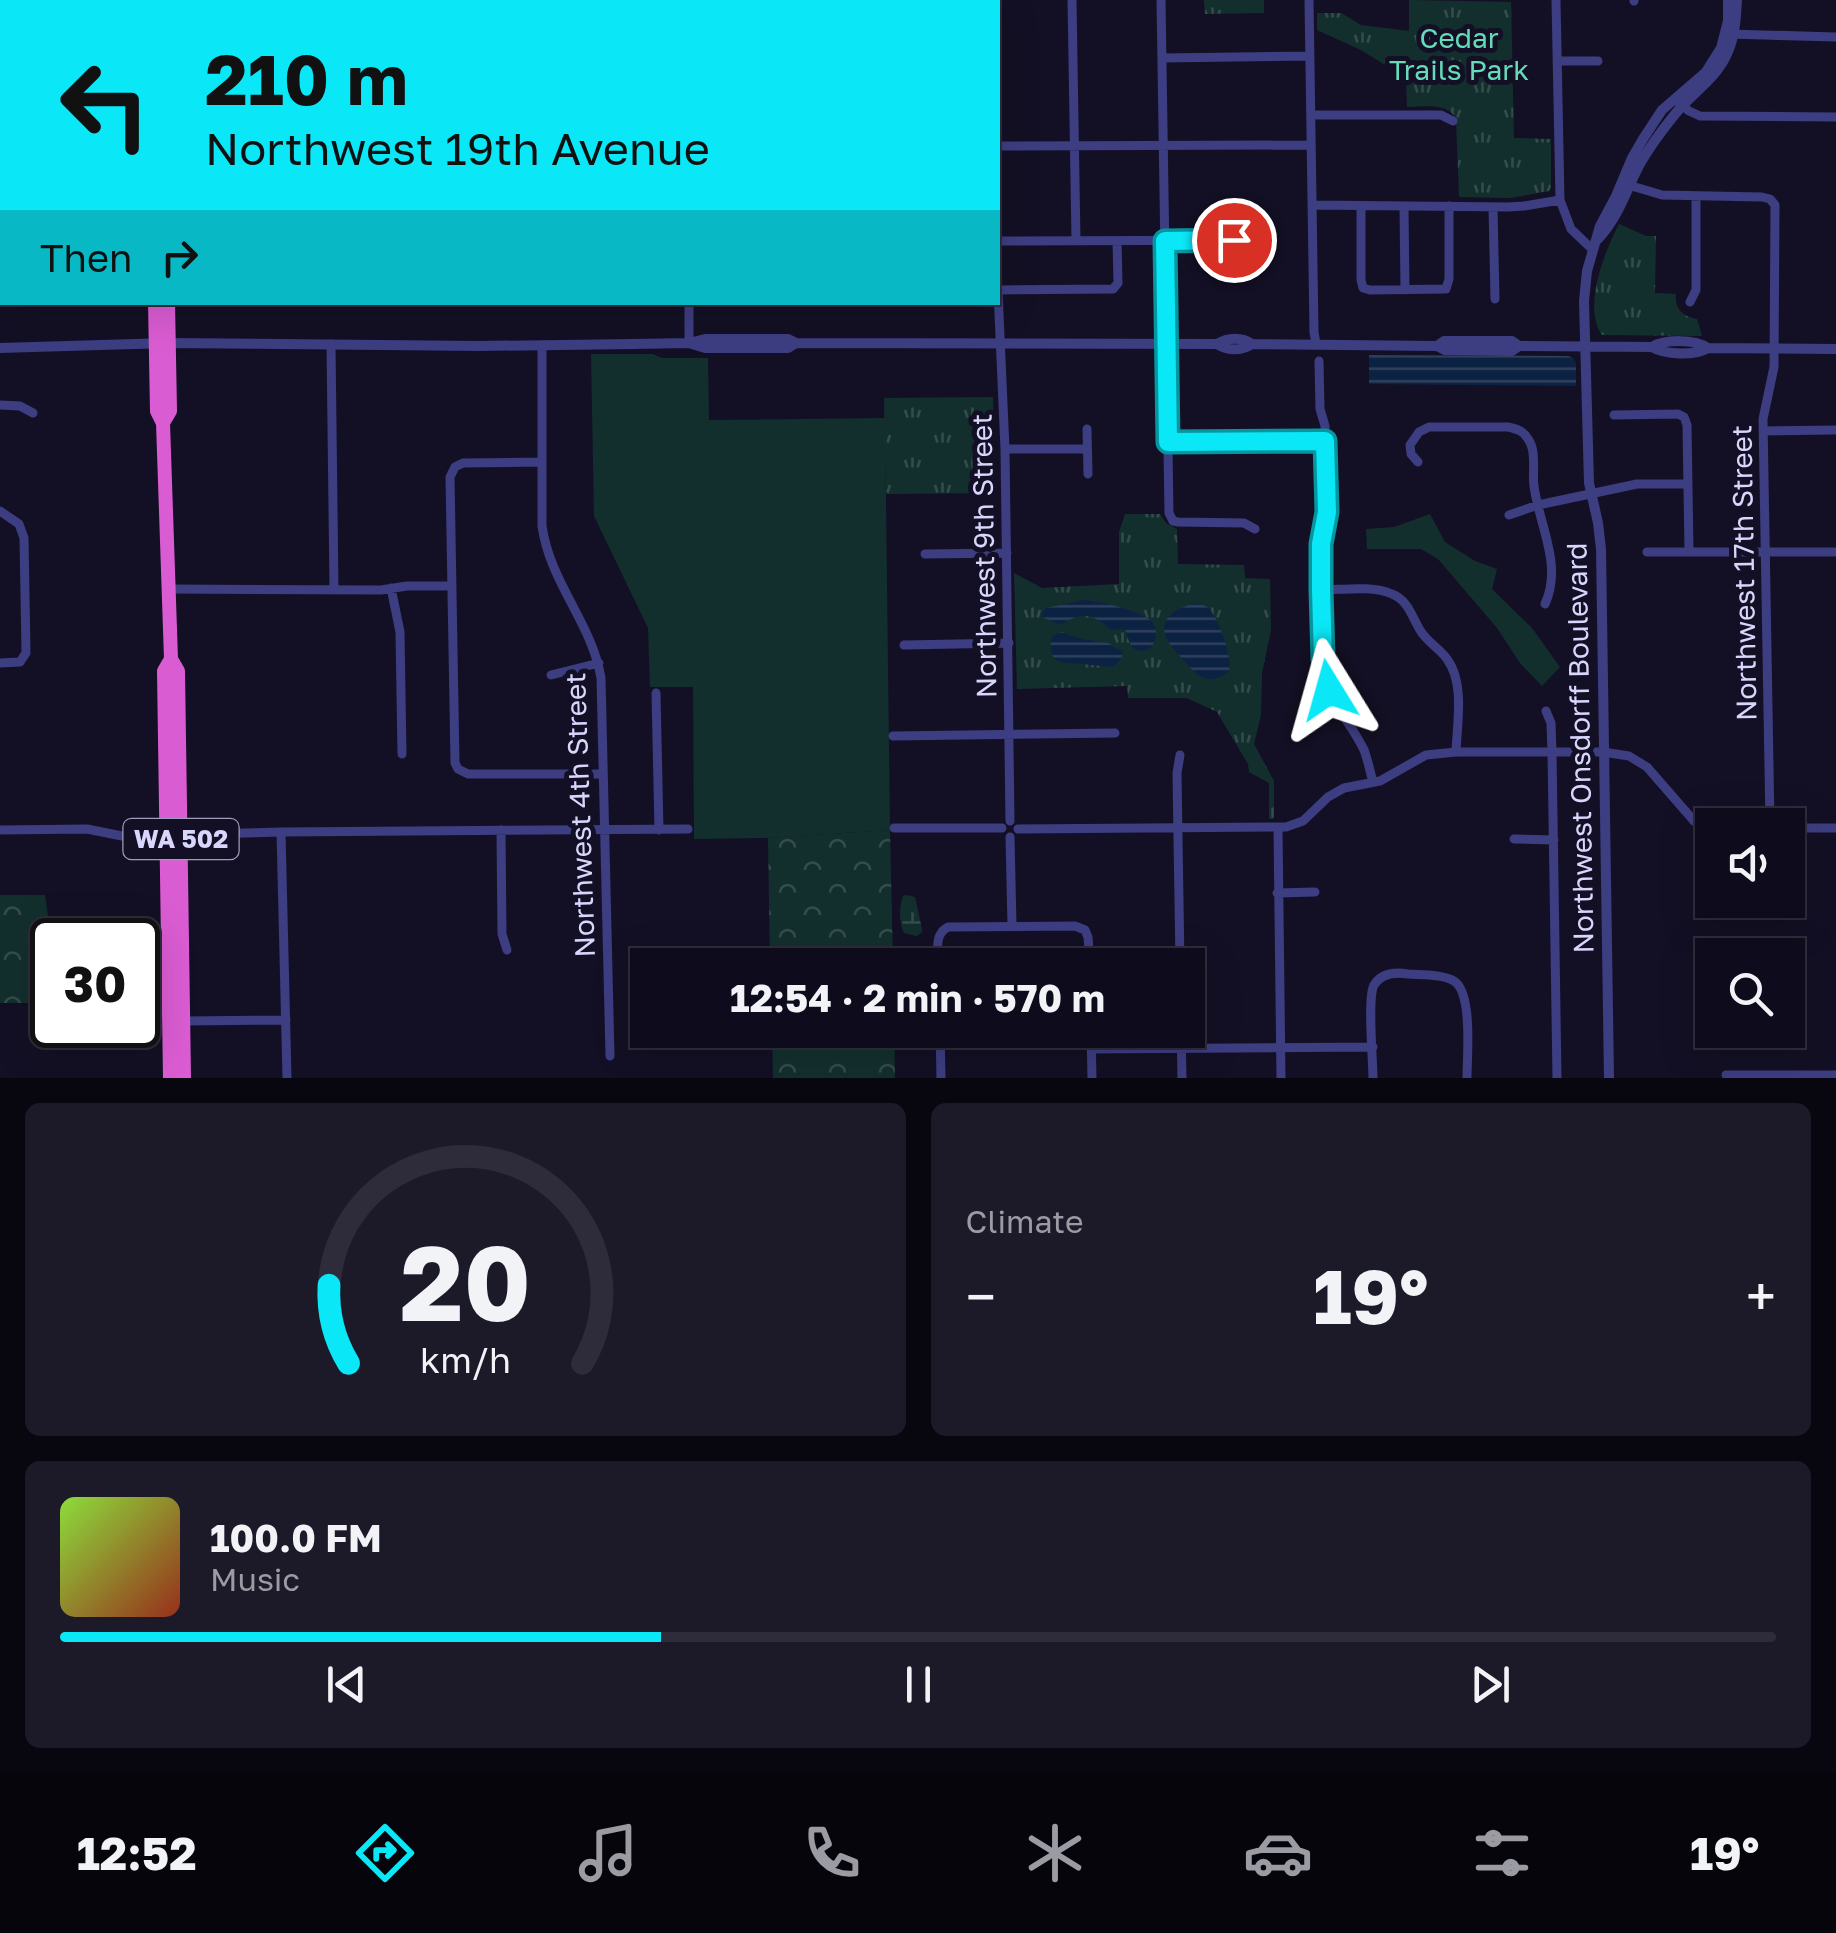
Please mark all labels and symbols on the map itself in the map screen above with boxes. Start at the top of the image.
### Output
park label: Cedar Trails Park [1389,21,1529,86]
pin [1192,198,1277,283]
street label: Northwest 9th Street [965,413,1002,699]
street label: Northwest 17th Street [1724,425,1763,721]
street label: Northwest Onsdorff Boulevard [1559,542,1600,954]
position arrow [1277,638,1381,742]
street label: Northwest 4th Street [558,672,601,958]
road number: WA 502 [124,819,238,859]
speed limit sign: 30 [30,918,160,1048]

